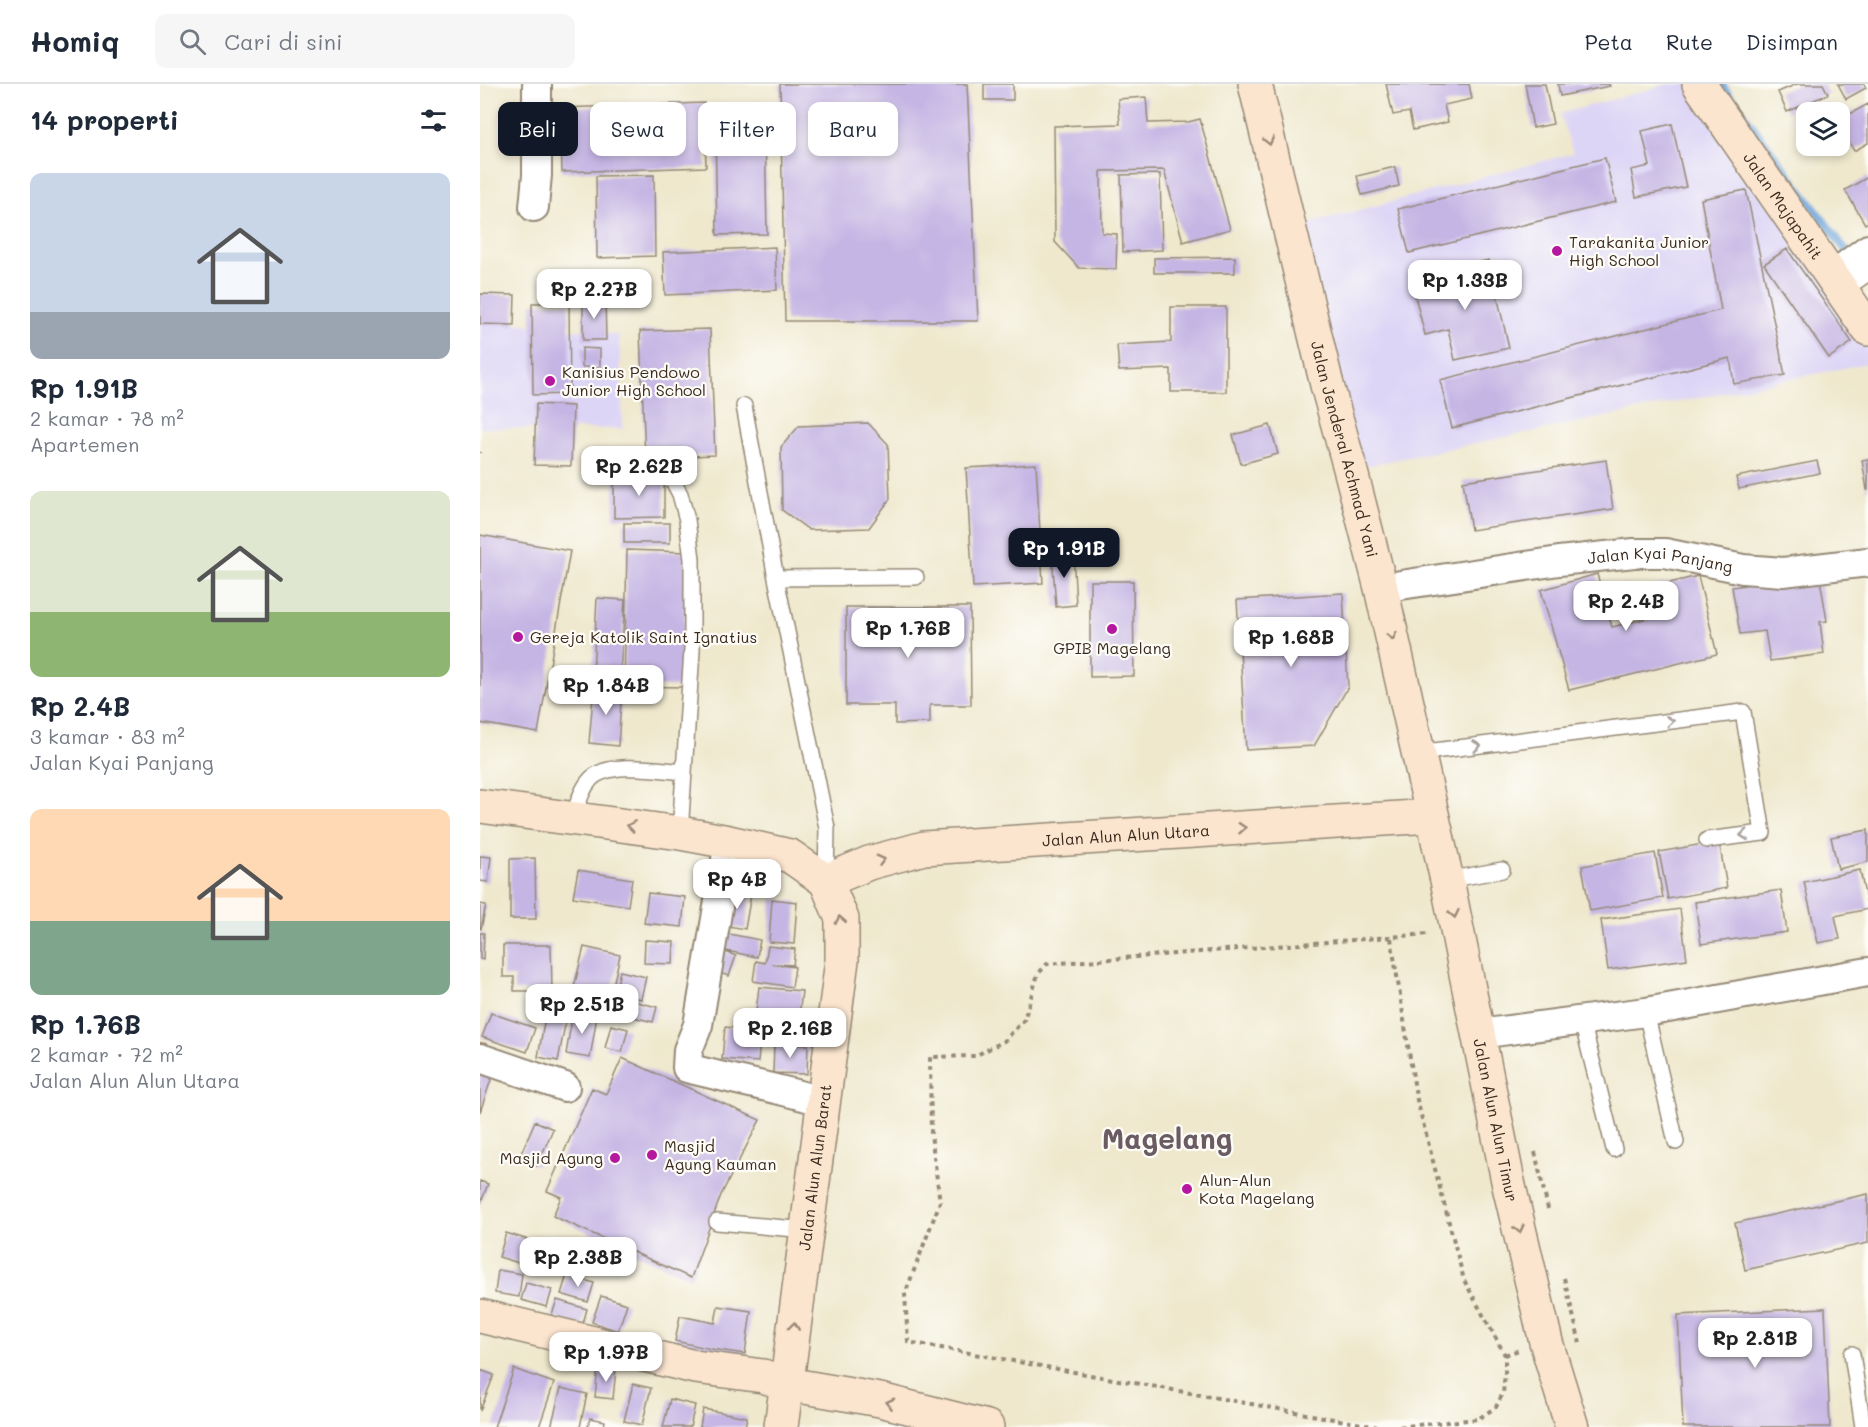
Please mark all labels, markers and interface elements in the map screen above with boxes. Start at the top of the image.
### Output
search box [155,14,575,68]
text: Homiq [30,23,119,59]
icon: search [176,25,209,58]
text: Cari di sini [224,27,343,56]
text: Peta [1585,28,1633,55]
text: Rute [1666,28,1713,55]
text: Disimpan [1746,28,1838,55]
chip: Beli [498,102,578,156]
chip: Sewa [590,102,686,156]
chip: Filter [698,102,796,156]
chip: Baru [808,102,898,156]
map controls [1796,102,1850,156]
button: layers [1796,102,1850,156]
text: 14 properti [30,103,179,137]
icon: filters [417,104,450,137]
one-way arrow [1261,136,1274,146]
street label: Jalan Majapahit [1739,148,1828,263]
icon: home [186,212,294,320]
place label: Tarakanita Junior High School [1569,231,1709,270]
marker: Tarakanita Junior High School [1550,244,1564,258]
pin: Rp 1.33B [1403,260,1527,311]
text: Rp 1.33B [1422,266,1508,292]
pin: Rp 2.27B [532,269,656,320]
text: Rp 2.27B [551,275,637,301]
street label: Jalan Jenderal Achmad Yani [1307,339,1384,560]
place label: Kanisius Pendowo Junior High School [562,361,706,400]
text: Rp 1.91B [30,371,138,405]
marker: Kanisius Pendowo Junior High School [543,374,557,388]
text: 2 kamar · 78 m² [30,405,184,431]
text: Apartemen [30,431,139,457]
pin: Rp 2.62B [577,446,701,497]
text: Rp 2.62B [595,452,683,478]
pin: Rp 1.91B [1002,528,1126,579]
icon: home [186,530,294,638]
text: Rp 1.91B [1022,534,1106,560]
street label: Jalan Kyai Panjang [1586,542,1735,577]
pin: Rp 2.4B [1571,581,1681,632]
text: Rp 2.4B [1587,587,1665,613]
pin: Rp 1.76B [846,608,970,659]
text: Rp 1.76B [865,614,951,640]
pin: Rp 1.68B [1229,617,1353,668]
marker: GPIB Magelang [1105,622,1119,636]
text: Rp 1.68B [1248,623,1334,649]
place label: Gereja Katolik Saint Ignatius [530,626,757,647]
marker: Gereja Katolik Saint Ignatius [511,630,525,644]
one-way arrow [1384,630,1397,640]
place label: GPIB Magelang [1053,637,1171,658]
pin: Rp 1.84B [544,665,668,716]
text: Rp 1.84B [562,671,650,697]
text: Rp 2.4B [30,689,130,723]
one-way arrow [1665,715,1675,728]
text: 3 kamar · 83 m² [30,723,185,749]
one-way arrow [1472,741,1481,753]
text: Jalan Kyai Panjang [30,749,214,775]
street label: Jalan Alun Alun Utara [1041,819,1211,851]
one-way arrow [627,821,636,833]
one-way arrow [1237,822,1246,835]
one-way arrow [1739,828,1748,841]
icon: home [186,848,294,956]
one-way arrow [875,855,886,867]
pin: Rp 4B [695,859,779,910]
text: Rp 4B [707,865,767,891]
one-way arrow [1447,909,1460,919]
one-way arrow [834,915,847,925]
pin: Rp 2.51B [520,984,644,1035]
text: Rp 2.51B [540,990,625,1016]
text: Rp 1.76B [30,1007,141,1041]
pin: Rp 2.16B [728,1008,852,1059]
text: Rp 2.16B [747,1014,833,1040]
street label: Jalan Alun Alun Timur [1469,1037,1523,1204]
text: 2 kamar · 72 m² [30,1041,183,1067]
text: Jalan Alun Alun Utara [30,1067,240,1093]
street label: Jalan Alun Alun Barat [793,1083,836,1252]
district label: Magelang [1102,1120,1232,1156]
place label: Masjid Agung Kauman [664,1135,776,1174]
place label: Masjid Agung [500,1147,603,1168]
marker: Masjid Agung Kauman [645,1148,659,1162]
marker: Masjid Agung [608,1151,622,1165]
place label: Alun-Alun Kota Magelang [1199,1169,1314,1208]
marker: Alun-Alun Kota Magelang [1180,1182,1194,1196]
one-way arrow [1512,1223,1525,1233]
pin: Rp 2.38B [516,1237,640,1288]
text: Rp 2.38B [534,1243,622,1269]
pin: Rp 2.81B [1693,1318,1817,1369]
one-way arrow [788,1322,800,1331]
text: Rp 2.81B [1712,1324,1798,1350]
pin: Rp 1.97B [544,1332,668,1383]
text: Rp 1.97B [563,1338,649,1364]
one-way arrow [885,1397,895,1410]

